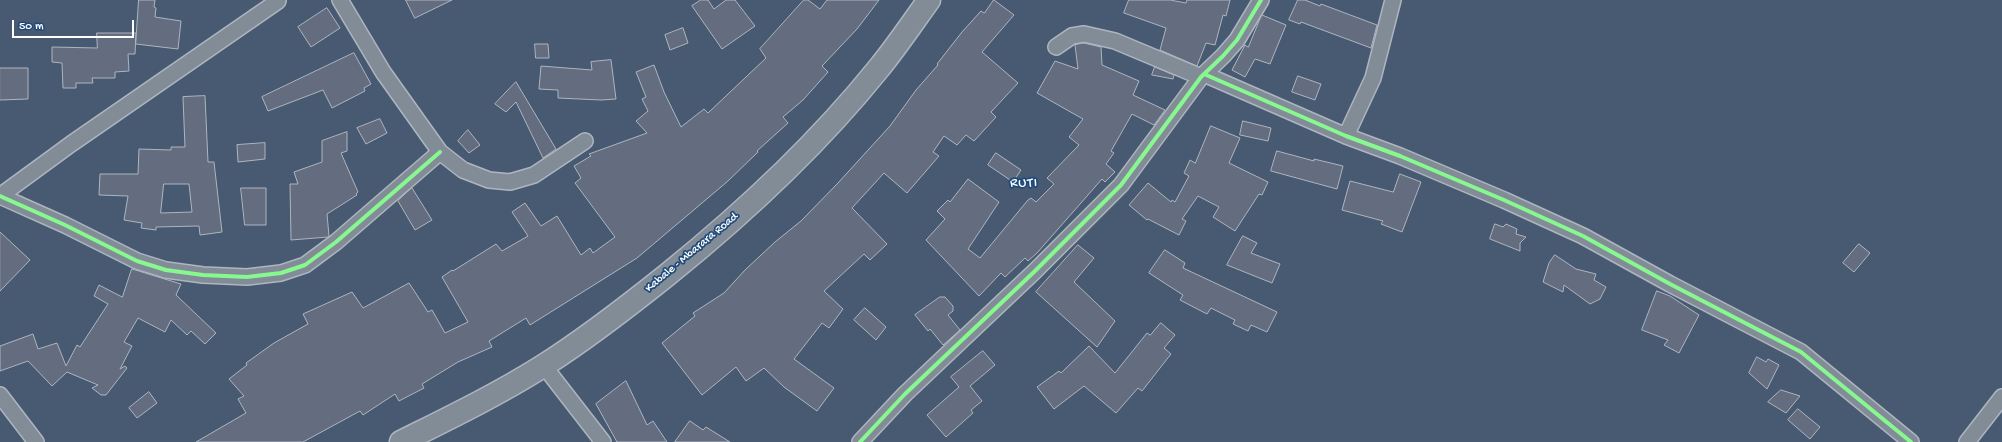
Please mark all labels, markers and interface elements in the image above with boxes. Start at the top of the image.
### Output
scale bar [14,12,136,38]
text: 50 m [19,20,44,34]
district label: RUTI [1010,176,1038,192]
street label: Kabale - Mbarara Road [643,210,741,296]

